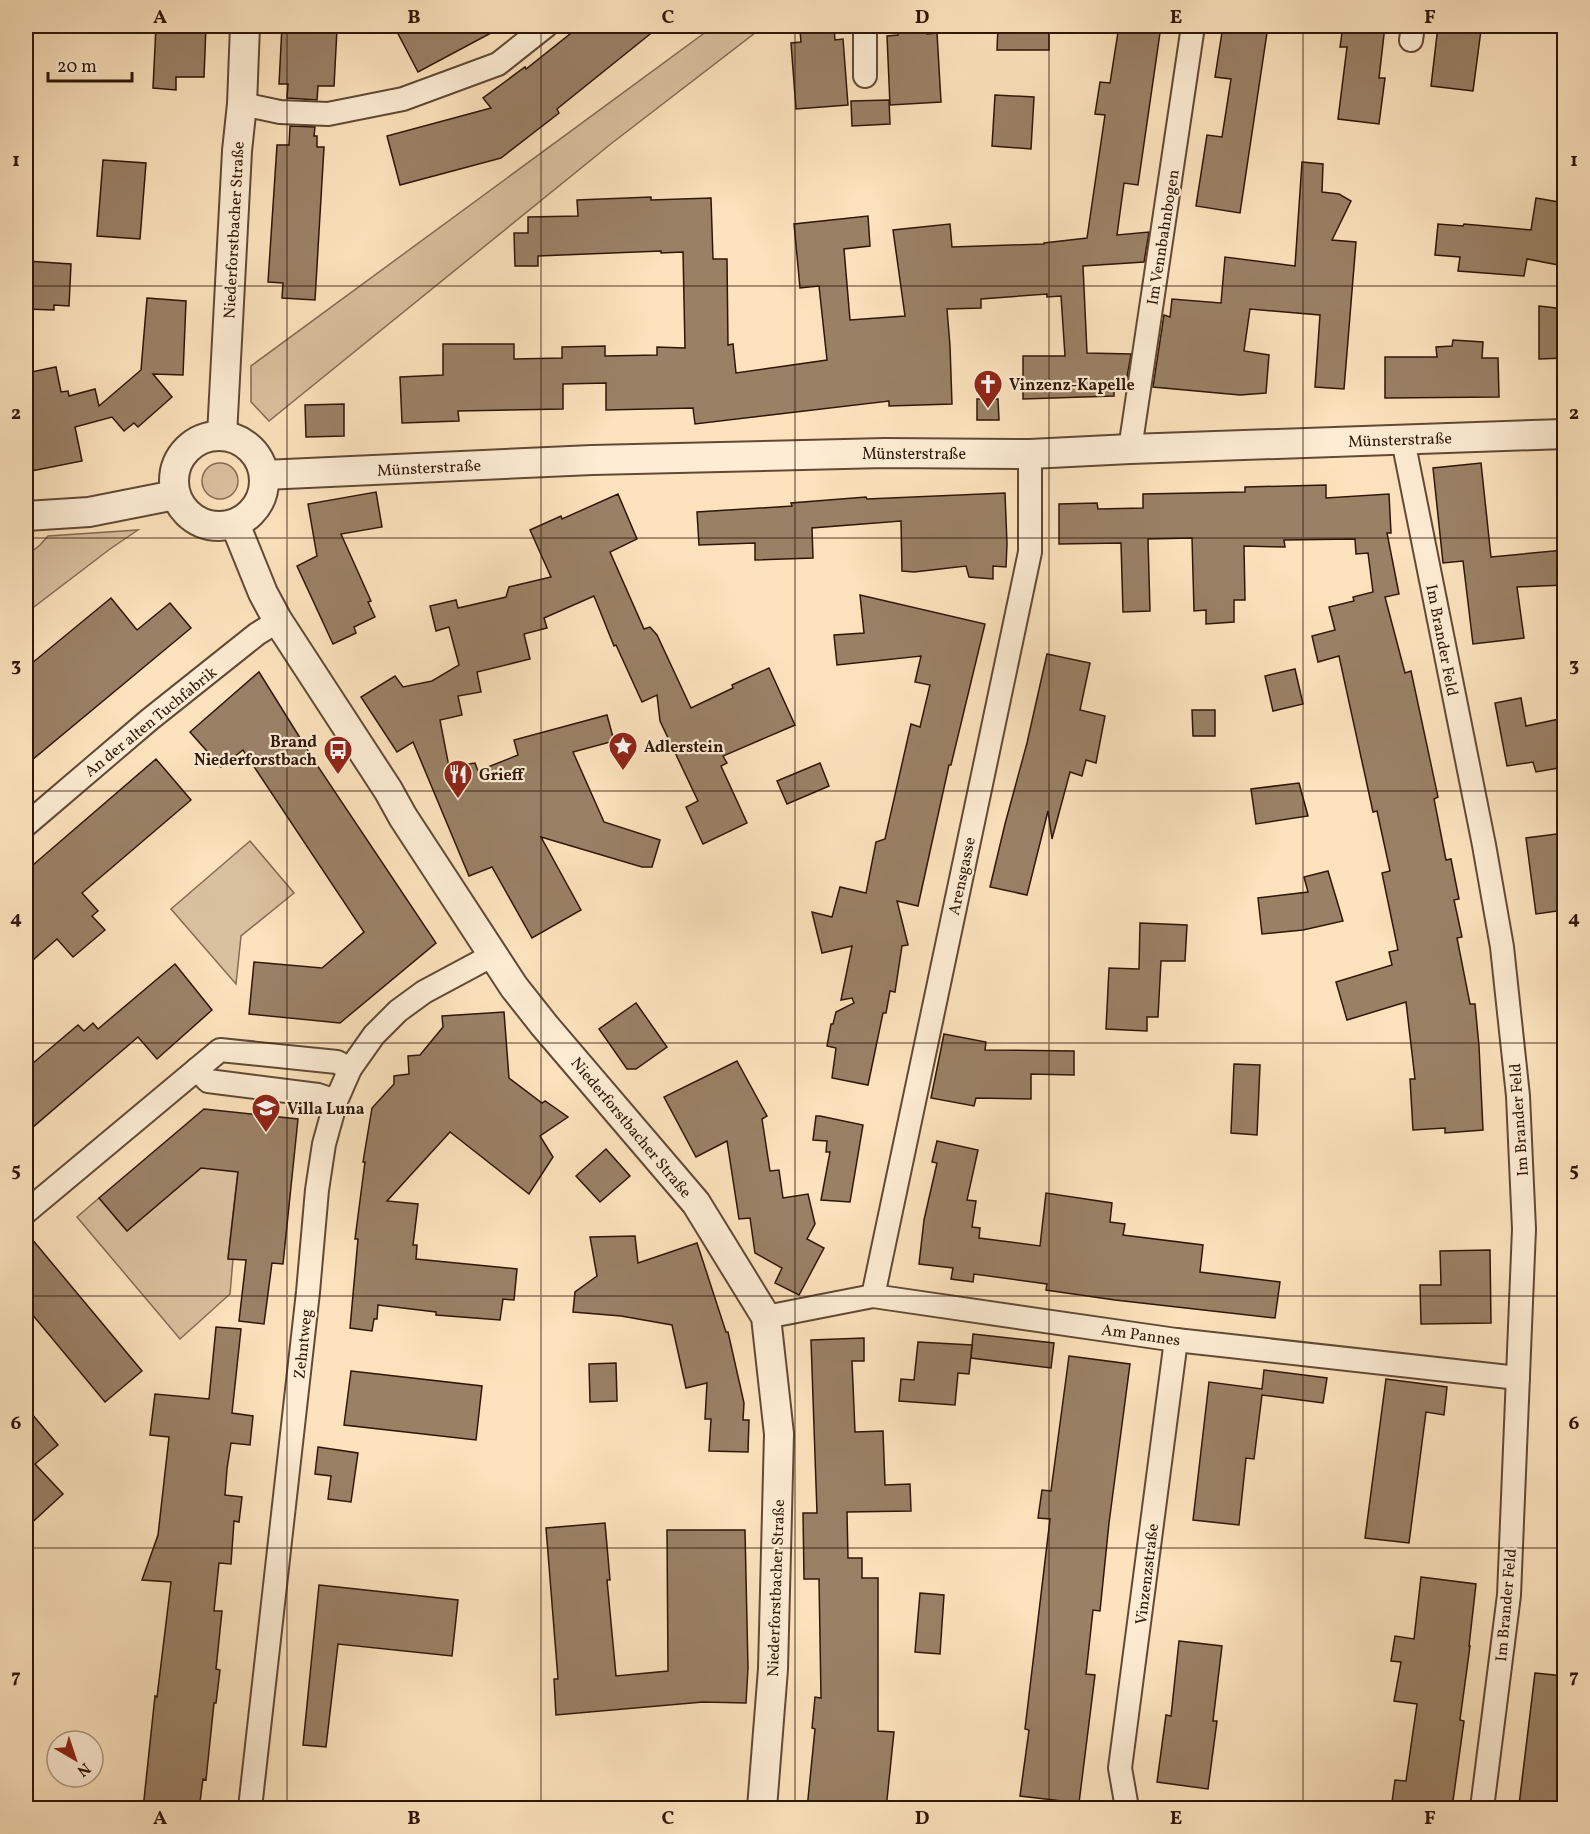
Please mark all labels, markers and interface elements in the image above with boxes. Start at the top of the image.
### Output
text: A [153,4,167,32]
text: B [407,4,421,32]
text: C [662,4,675,32]
text: D [915,4,929,32]
text: E [1170,4,1182,32]
text: F [1424,4,1436,32]
scale bar [48,45,132,83]
text: 20 m [57,55,97,80]
street label: Niederforstbacher Straße [219,141,251,319]
text: 1 [12,147,20,175]
text: 1 [1570,147,1578,175]
street label: Im Vennbahnbogen [1142,168,1186,307]
church icon: Vinzenz-Kapelle [972,368,1004,410]
place label: Vinzenz-Kapelle [1009,375,1135,397]
text: 2 [11,400,21,428]
text: 2 [1569,400,1579,428]
street label: Münsterstraße [1348,428,1452,454]
street label: Münsterstraße [862,444,966,466]
street label: Münsterstraße [377,455,482,483]
street label: Im Brander Feld [1419,583,1463,698]
text: 3 [11,652,21,680]
text: 3 [1569,652,1579,680]
street label: An der alten Tuchfabrik [80,662,222,783]
place icon: Adlerstein [607,730,639,772]
place label: Brand Niederforstbach [194,732,317,772]
bus stop icon: Brand Niederforstbach [322,734,354,776]
place label: Adlerstein [644,737,724,759]
restaurant icon: Grieff [442,758,474,800]
place label: Grieff [479,765,526,787]
street label: Arensgasse [944,835,982,918]
text: 4 [10,905,22,933]
text: 4 [1568,905,1580,933]
street label: Niederforstbacher Straße [565,1053,696,1203]
street label: Im Brander Feld [1505,1063,1535,1177]
school or university icon: Villa Luna [250,1092,282,1134]
place label: Villa Luna [287,1099,365,1121]
text: 5 [11,1157,21,1185]
text: 5 [1569,1157,1579,1185]
street label: Zehntweg [289,1308,319,1380]
street label: Am Pannes [1100,1320,1182,1352]
text: 6 [11,1410,22,1438]
text: 6 [1569,1410,1580,1438]
street label: Niederforstbacher Straße [763,1499,791,1677]
street label: Vinzenzstraße [1131,1522,1165,1626]
street label: Im Brander Feld [1491,1548,1523,1663]
text: 7 [11,1663,21,1691]
text: 7 [1569,1663,1579,1691]
north arrow [45,1729,105,1789]
text: N [71,1757,95,1782]
text: A [153,1805,167,1833]
text: B [407,1805,421,1833]
text: C [662,1805,675,1833]
text: D [915,1805,929,1833]
text: E [1170,1805,1182,1833]
text: F [1424,1805,1436,1833]

